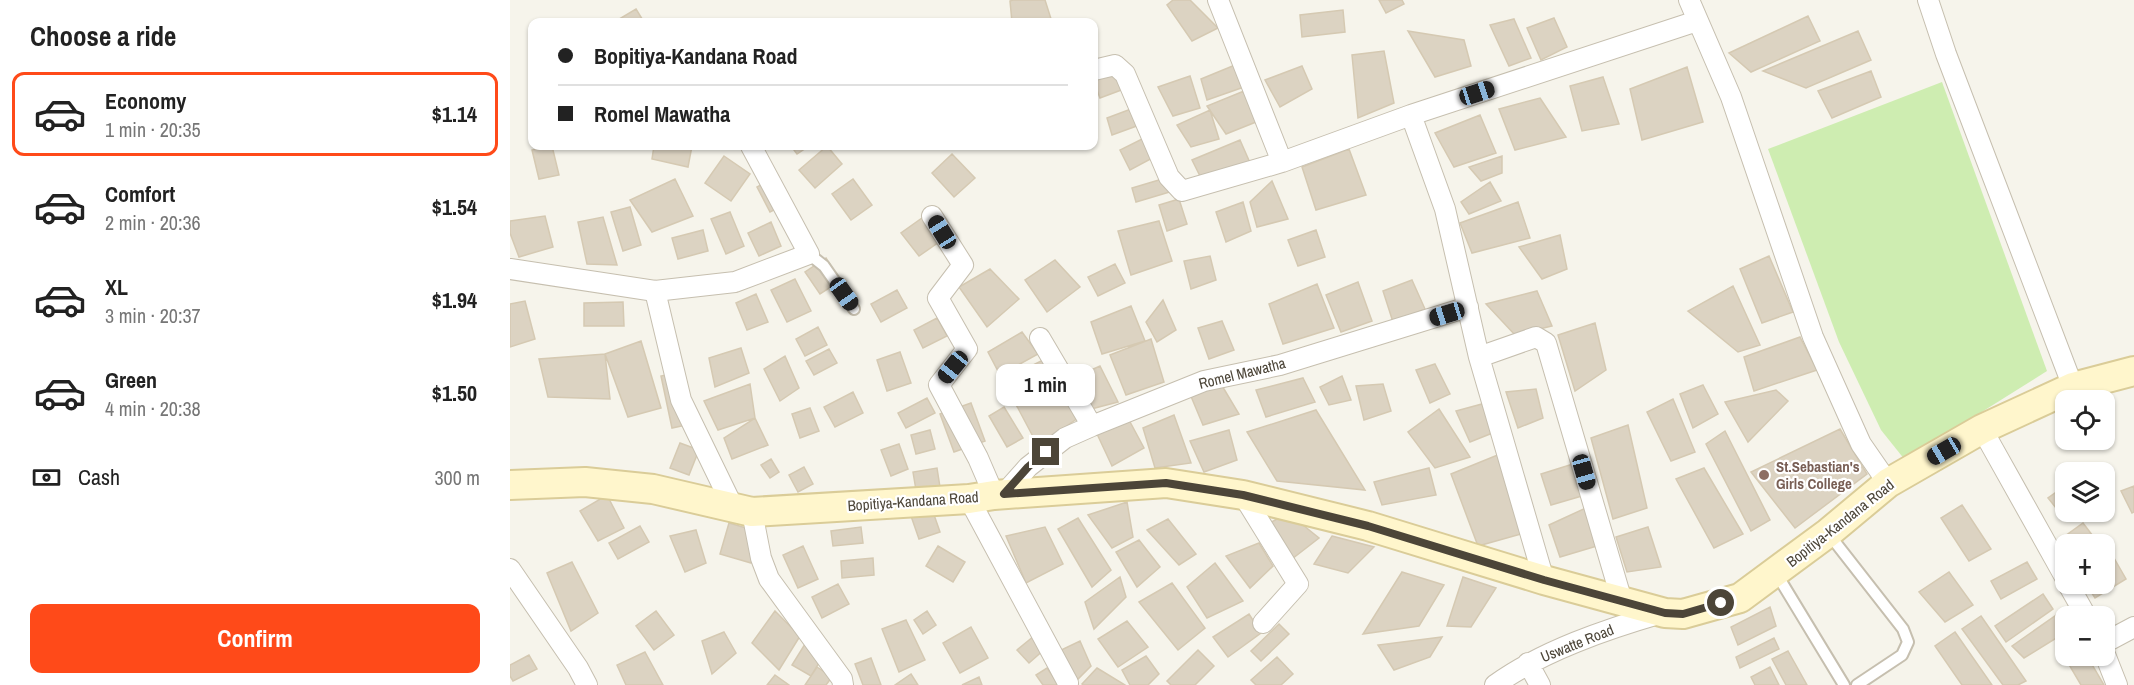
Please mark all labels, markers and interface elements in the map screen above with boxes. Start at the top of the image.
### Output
text: Choose a ride [30,18,176,54]
text: Bopitiya-Kandana Road [594,41,797,71]
car [1457,79,1497,107]
text: Economy [105,86,186,116]
icon: car [33,87,87,141]
text: $1.14 [432,99,477,129]
text: Romel Mawatha [594,99,730,129]
text: 1 min · 20:35 [105,116,201,143]
text: Comfort [105,179,175,209]
icon: car [33,180,87,234]
text: $1.54 [432,192,477,222]
text: 2 min · 20:36 [105,209,201,236]
car [925,212,959,252]
text: XL [105,272,128,302]
icon: car [33,273,87,327]
car [826,274,862,314]
text: $1.94 [432,285,477,315]
car [1427,300,1467,328]
text: 3 min · 20:37 [105,302,201,329]
car [935,347,971,387]
street label: Romel Mawatha [1196,352,1288,394]
text: Green [105,365,157,395]
callout: 1 min [996,365,1096,407]
icon: car [33,366,87,420]
text: 1 min [1024,371,1067,398]
text: $1.50 [432,378,477,408]
map controls [2055,390,2115,666]
button: locate [2055,390,2115,450]
text: 4 min · 20:38 [105,395,201,422]
car [1924,434,1964,468]
route end [1032,438,1059,465]
car [1570,452,1598,492]
place label: St.Sebastian's Girls College [1776,456,1860,494]
icon: cash [30,461,63,494]
text: Cash [78,462,120,492]
button: layers [2055,462,2115,522]
text: 300 m [434,464,480,491]
marker: St.Sebastian's Girls College [1757,468,1771,482]
street label: Bopitiya-Kandana Road [1782,474,1898,572]
street label: Bopitiya-Kandana Road [847,486,979,516]
button: + [2055,534,2115,594]
route start [1707,589,1734,616]
button: Confirm [30,604,480,673]
button: − [2055,606,2115,666]
street label: Uswatte Road [1537,619,1617,667]

